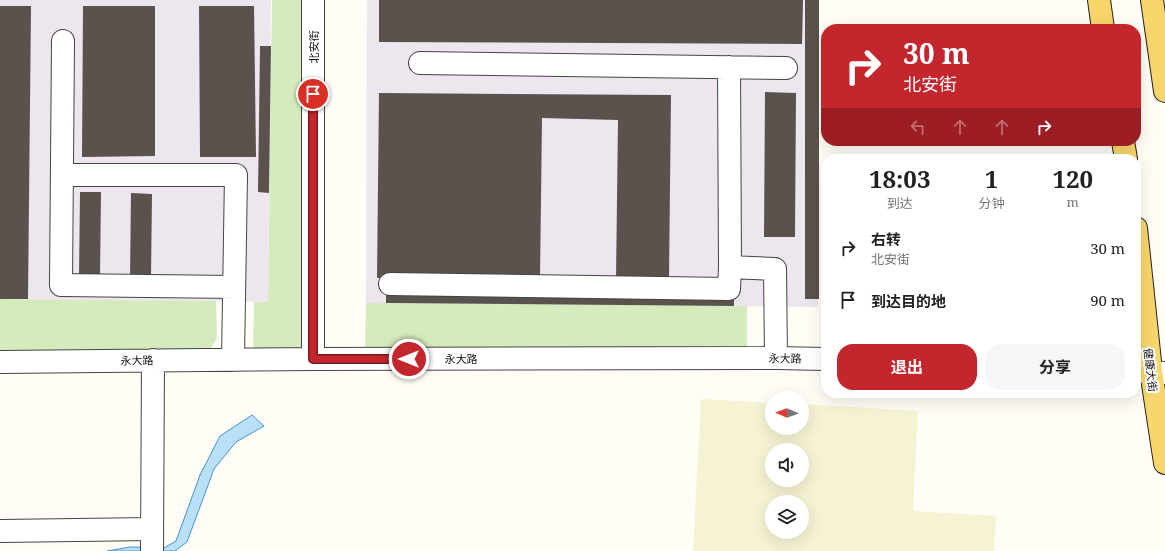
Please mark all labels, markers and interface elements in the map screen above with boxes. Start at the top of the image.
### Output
street label: 北安街 [306,31,321,64]
text: 30 m [903,34,970,72]
icon: right [837,40,889,92]
text: 北安街 [903,72,957,96]
pin [296,77,330,111]
icon: arrive [302,83,324,105]
icon: left [907,116,929,138]
icon: ahead [949,116,971,138]
icon: ahead [991,116,1013,138]
icon: right [1033,116,1055,138]
text: 18:03 [869,162,930,195]
text: 1 [985,162,998,195]
text: 120 [1052,162,1093,195]
text: m [1067,193,1079,211]
text: 到达 [887,194,913,212]
text: 分钟 [978,194,1004,212]
text: 右转 [871,229,901,249]
icon: right [837,237,859,259]
text: 30 m [1090,238,1125,258]
text: 北安街 [871,250,910,268]
icon: arrive [837,289,859,311]
text: 90 m [1090,290,1125,310]
text: 到达目的地 [871,291,946,311]
position arrow [388,338,430,380]
button: 退出 [837,344,977,390]
button: 分享 [985,344,1125,390]
street label: 健康大街 [1141,347,1161,393]
street label: 永大路 [768,350,802,366]
street label: 永大路 [445,351,478,366]
street label: 永大路 [120,352,154,368]
north arrow [765,391,809,435]
map controls [765,391,809,539]
button: sound [765,443,809,487]
button: layers [765,495,809,539]

